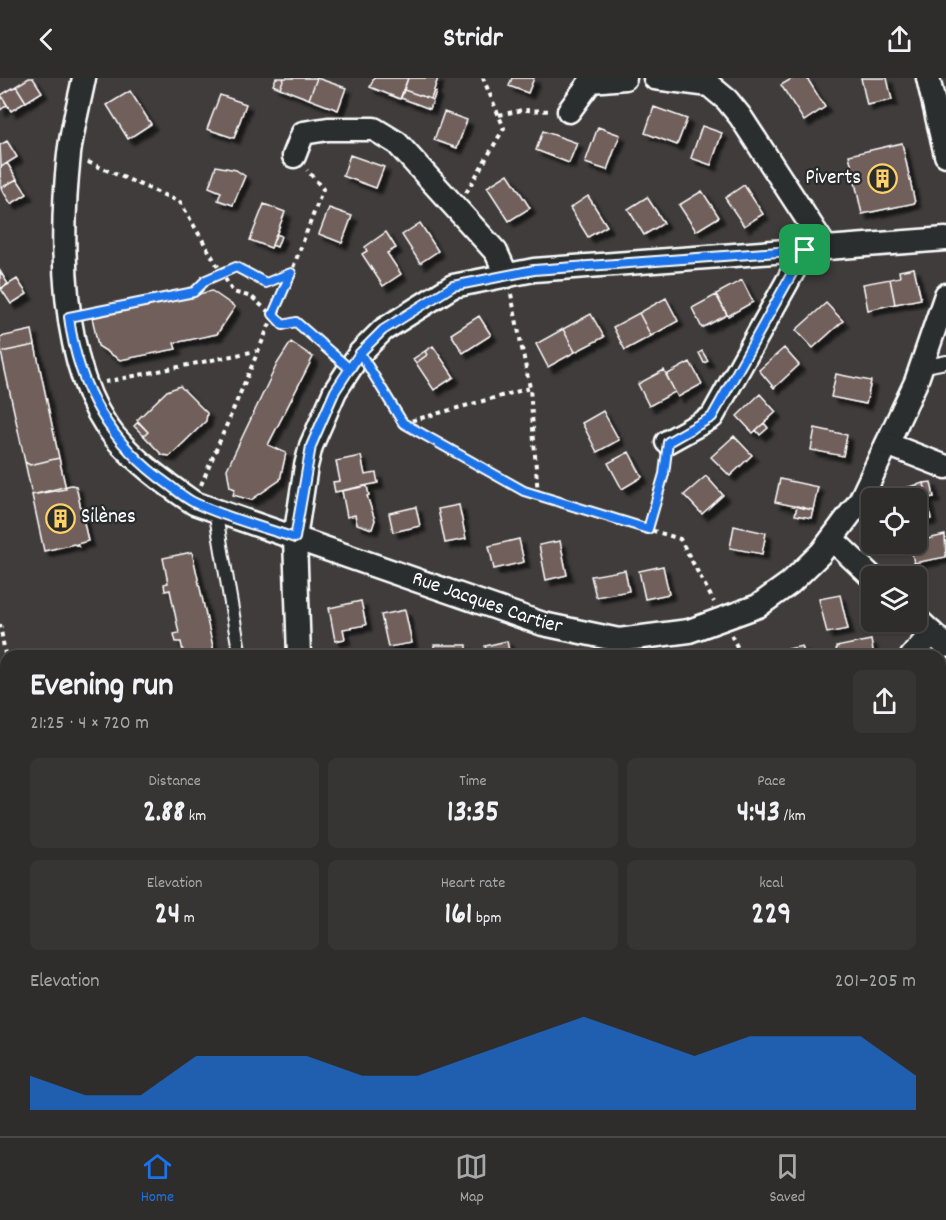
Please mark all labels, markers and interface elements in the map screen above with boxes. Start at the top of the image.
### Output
text: Stridr [443,20,503,59]
icon: back [30,23,63,56]
icon: share [883,23,916,56]
building icon: Piverts [866,163,898,195]
place label: Piverts [805,164,861,194]
pin [779,224,830,275]
icon: arrive [788,233,821,266]
map controls [861,488,927,632]
button: locate [861,488,927,554]
building icon: Silènes [44,502,76,534]
place label: Silènes [81,503,136,533]
street label: Rue Jacques Cartier [408,565,565,643]
button: layers [861,566,927,632]
text: Evening run [30,664,174,711]
button: share [853,670,916,733]
text: 21:25 · 4 × 720 m [30,710,149,738]
text: Distance [149,770,201,793]
text: Time [459,770,487,793]
text: Pace [757,770,785,793]
text: 2.88 [143,793,185,836]
text: 13:35 [447,793,499,836]
text: 4:43 [737,793,780,836]
text: km [185,805,206,828]
text: /km [780,805,806,828]
text: Elevation [147,872,202,895]
text: Heart rate [441,872,505,895]
text: kcal [759,872,783,895]
text: 24 [155,895,180,938]
text: 161 [445,895,472,938]
text: 229 [751,895,791,938]
text: m [180,907,195,930]
text: bpm [472,907,501,930]
text: Elevation [30,968,100,996]
text: 201–205 m [835,968,916,996]
tab: Home [141,1150,174,1209]
tab: Map [455,1150,488,1209]
tab: Saved [770,1150,805,1209]

